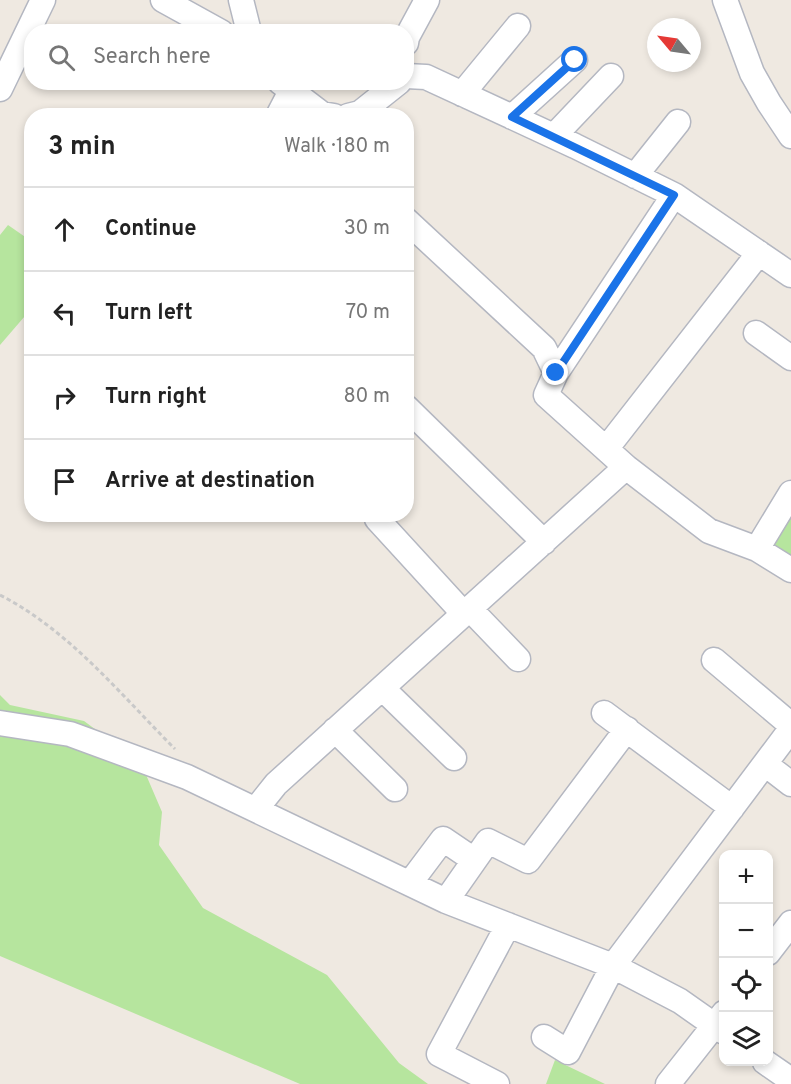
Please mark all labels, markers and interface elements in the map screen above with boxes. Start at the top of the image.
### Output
north arrow [647,18,701,72]
search box [24,24,414,90]
icon: search [45,41,78,74]
text: Search here [93,44,211,71]
route start [561,46,587,72]
text: 3 min [48,131,116,164]
text: Walk · 180 m [284,134,390,160]
icon: ahead [48,213,81,246]
text: Continue [105,216,196,243]
text: 30 m [344,216,390,242]
icon: left [48,297,81,330]
text: Turn left [105,300,193,327]
text: 70 m [346,300,390,326]
route end [542,359,568,385]
icon: right [48,381,81,414]
text: Turn right [105,384,207,411]
text: 80 m [344,384,390,410]
icon: arrive [48,465,81,498]
text: Arrive at destination [105,468,315,495]
map controls [719,850,773,1066]
button: + [719,850,773,904]
button: − [719,904,773,958]
button: locate [719,958,773,1012]
button: layers [719,1012,773,1066]

